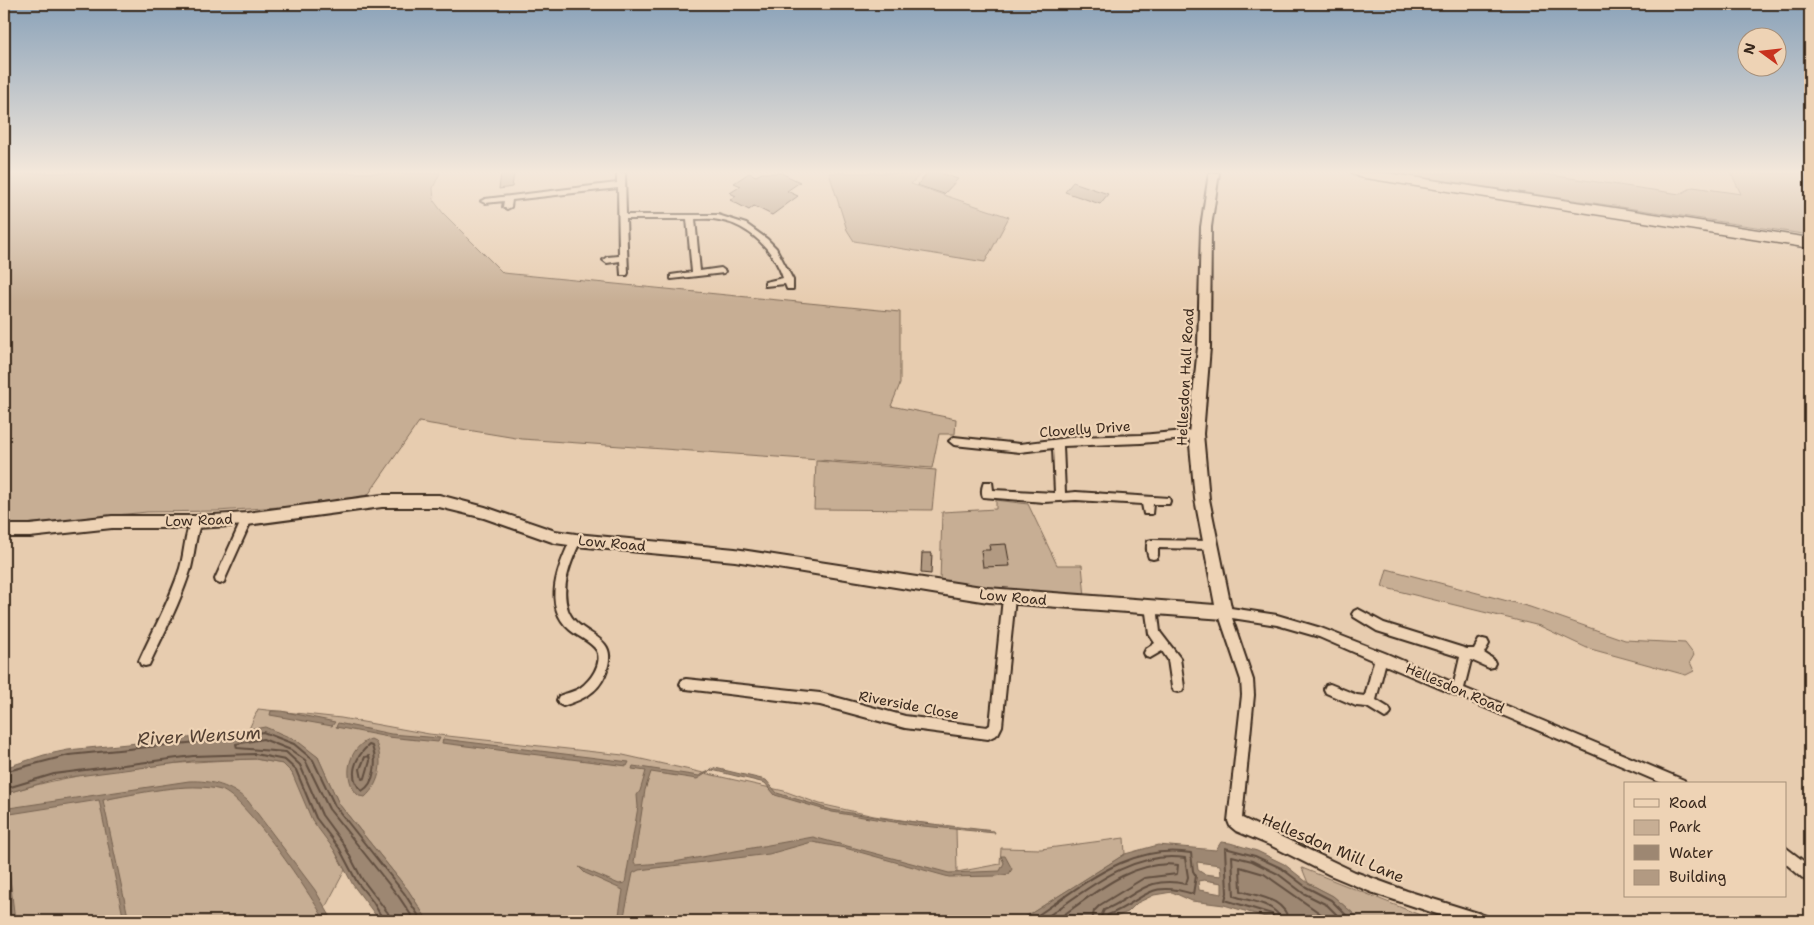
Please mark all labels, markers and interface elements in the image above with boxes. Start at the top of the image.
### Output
north arrow [1736,28,1786,78]
text: N [1739,41,1760,56]
street label: Hellesdon Hall Road [1172,307,1198,446]
street label: Clovelly Drive [1039,417,1131,441]
street label: Low Road [165,510,233,530]
street label: Low Road [577,531,647,555]
street label: Low Road [978,585,1048,609]
street label: Hellesdon Road [1403,659,1508,717]
street label: Riverside Close [857,686,961,724]
water label: River Wensum [136,721,262,751]
legend [1624,782,1786,898]
text: Road [1669,793,1707,813]
street label: Hellesdon Mill Lane [1258,808,1408,888]
text: Park [1669,817,1701,837]
text: Water [1669,843,1713,863]
text: Building [1669,867,1726,887]

